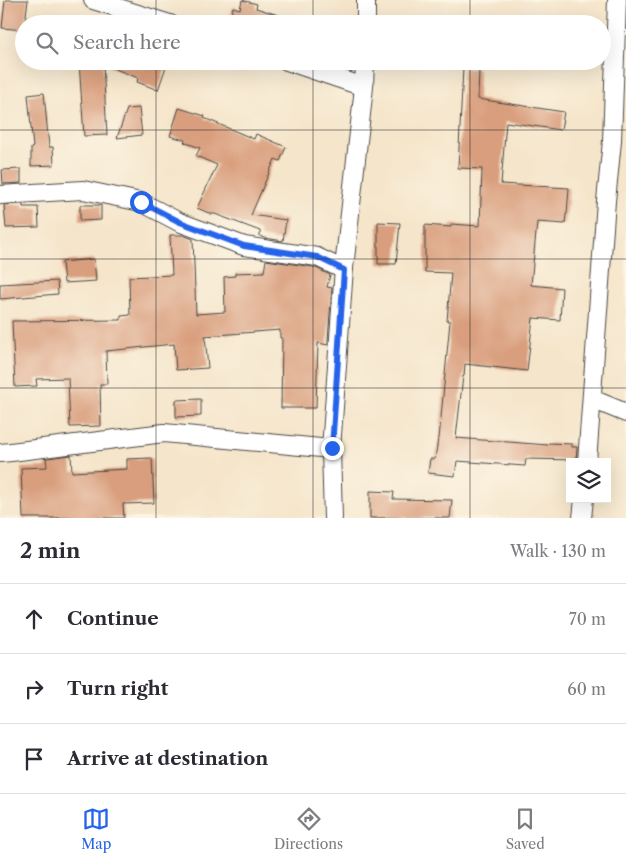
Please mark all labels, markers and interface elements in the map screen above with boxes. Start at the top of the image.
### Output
search box [15,15,611,70]
icon: search [33,29,61,57]
text: Search here [73,31,181,54]
route start [130,191,153,214]
route end [321,437,344,460]
map controls [566,458,611,503]
button: layers [566,458,611,503]
text: 2 min [20,538,80,563]
text: Walk · 130 m [510,541,606,561]
icon: ahead [20,605,48,633]
text: Continue [67,607,159,630]
text: 70 m [569,609,606,629]
icon: right [20,675,48,703]
text: Turn right [67,677,168,700]
text: 60 m [567,679,606,699]
icon: arrive [20,745,48,773]
text: Arrive at destination [67,747,268,770]
tab: Map [81,805,111,853]
tab: Directions [274,805,343,853]
tab: Saved [506,805,545,853]

